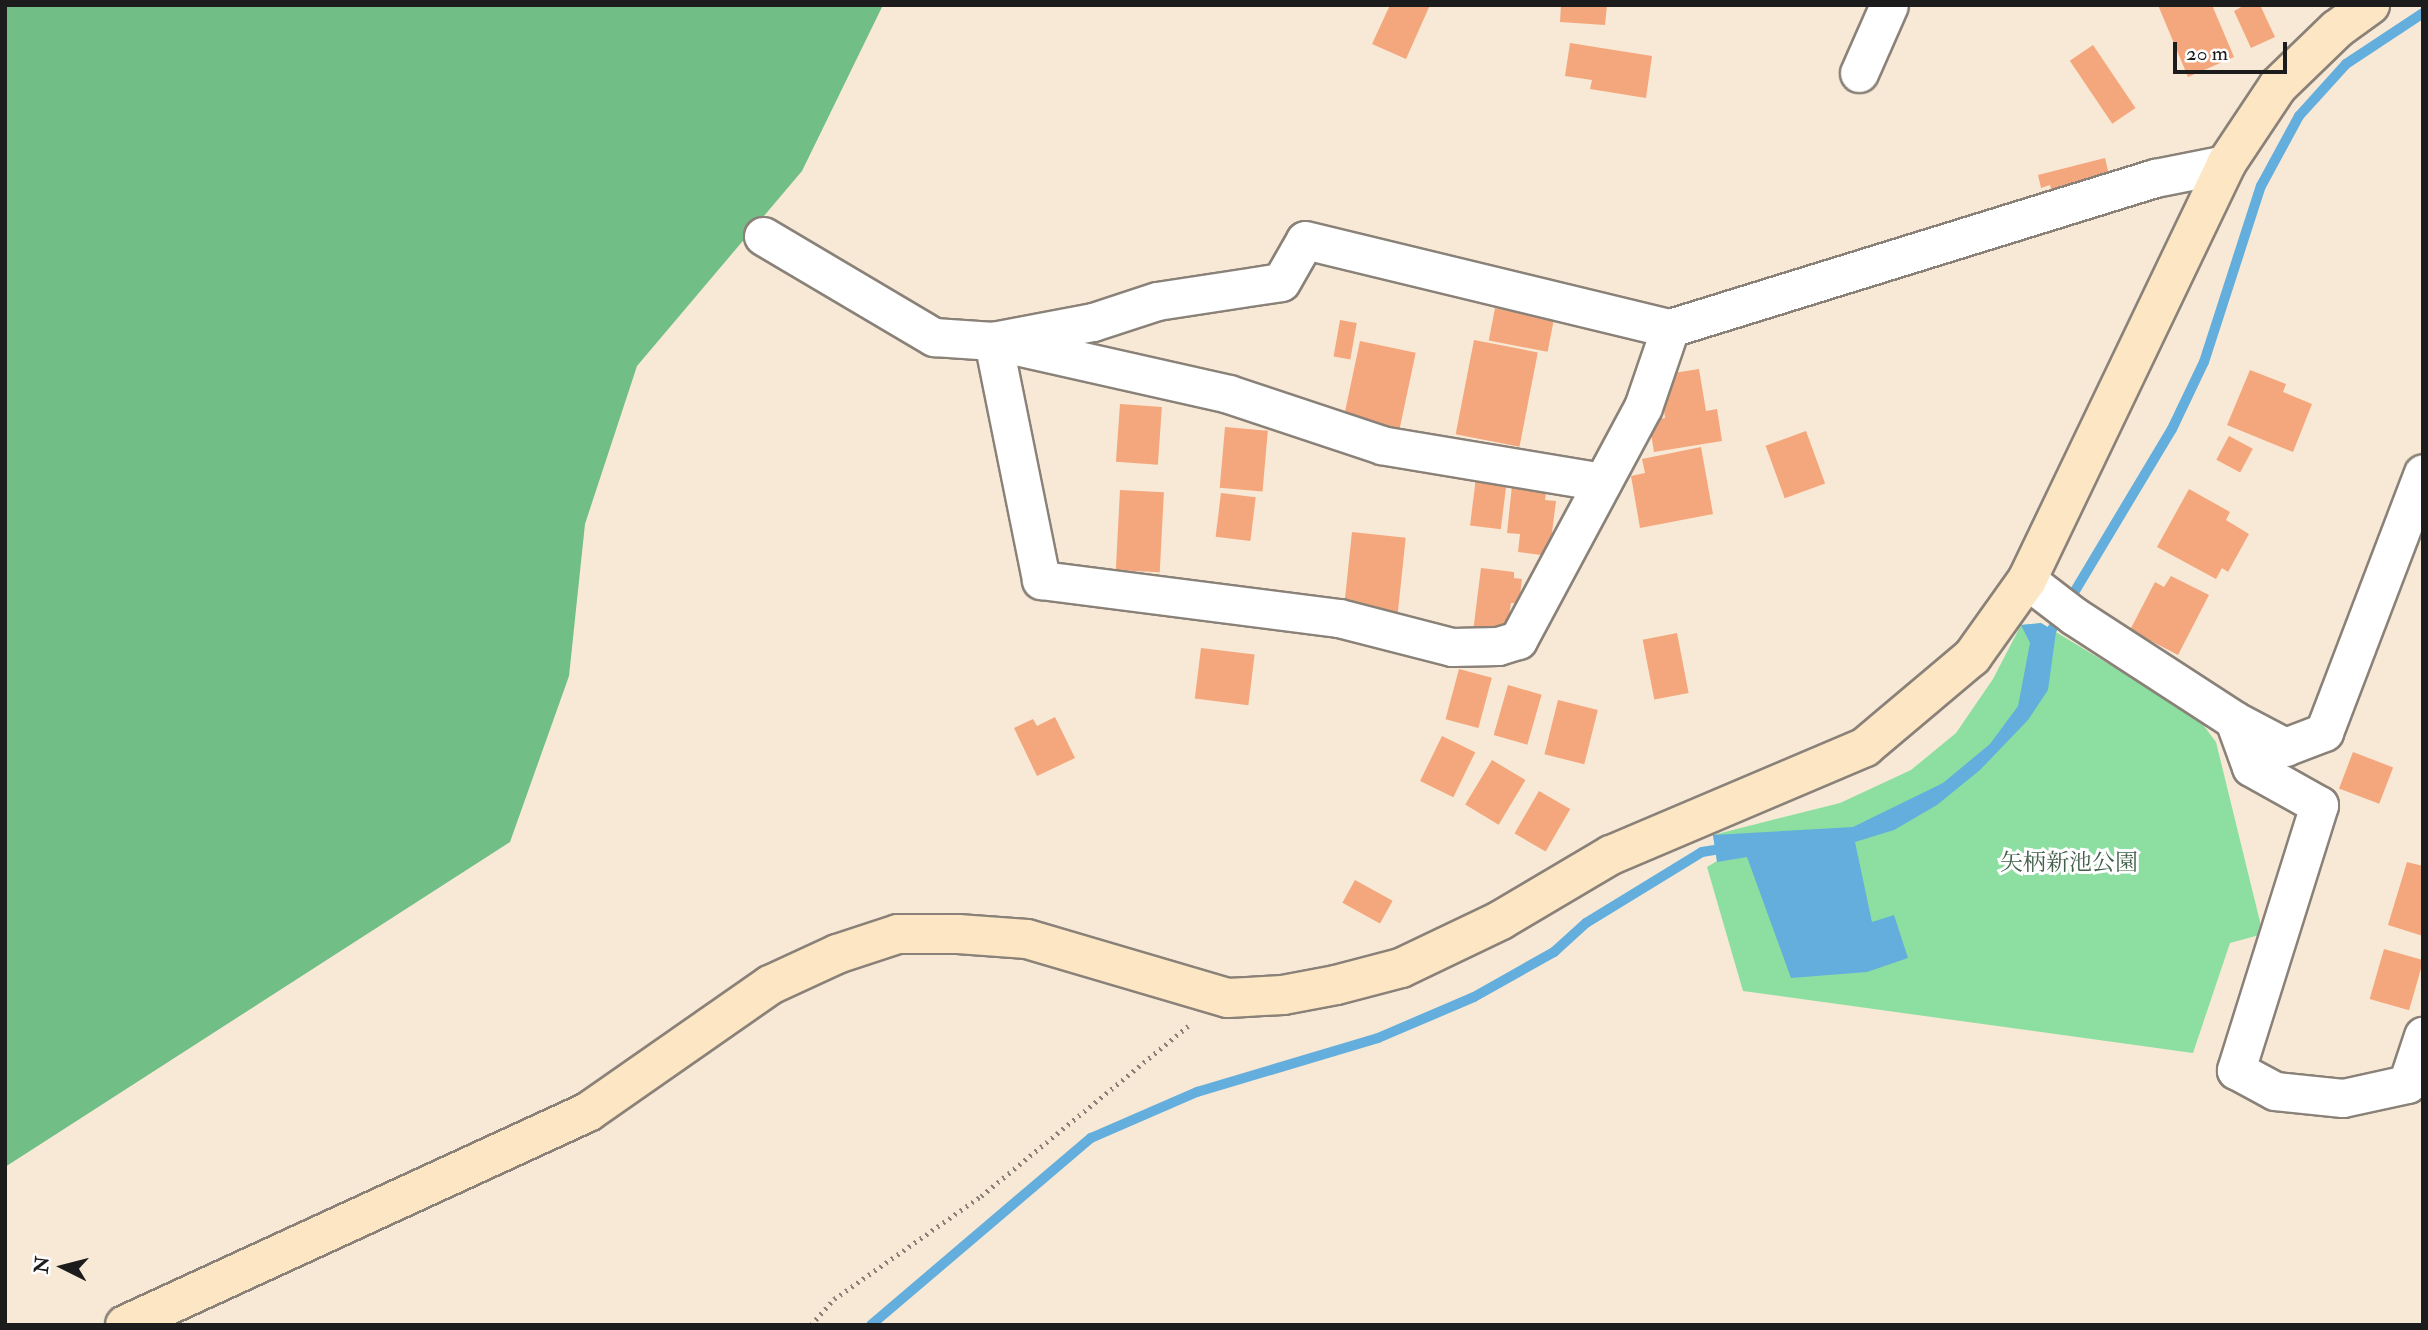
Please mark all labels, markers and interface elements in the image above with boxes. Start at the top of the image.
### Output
scale bar [2176,28,2290,72]
text: 20 m [2186,40,2228,67]
park label: 矢柄新池公園 [2000,849,2138,877]
north arrow [28,1232,98,1302]
text: N [29,1255,55,1275]

